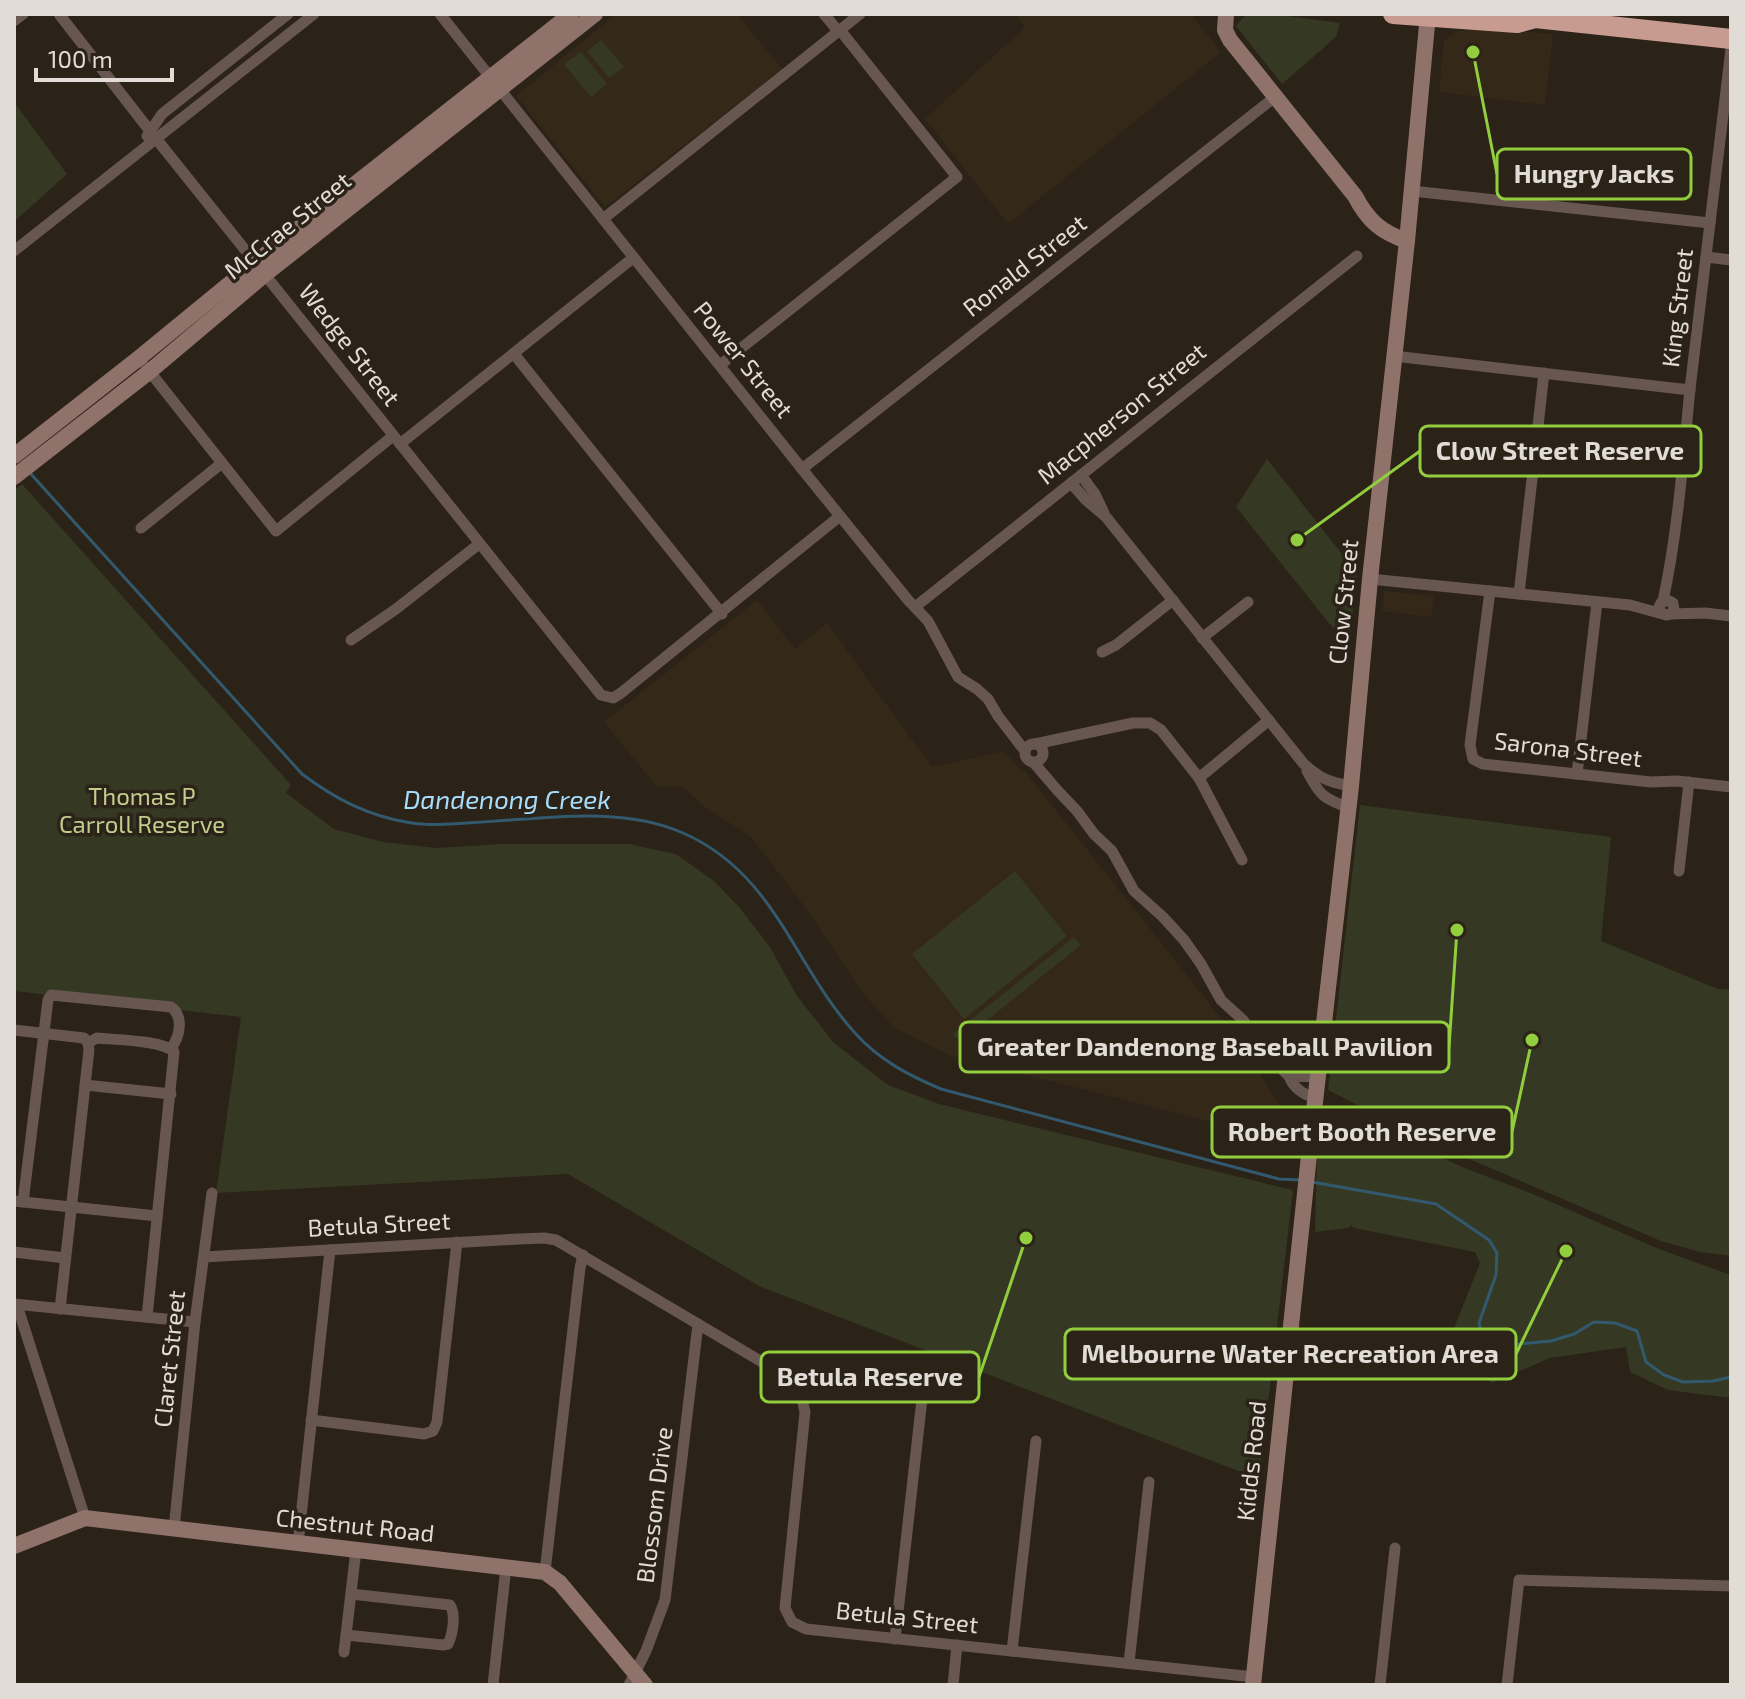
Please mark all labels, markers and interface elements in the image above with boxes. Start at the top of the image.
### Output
scale bar [36,32,172,82]
text: 100 m [48,44,113,73]
callout: Hungry Jacks [1497,149,1691,199]
text: Hungry Jacks [1514,157,1674,189]
street label: McCrae Street [218,165,356,285]
street label: Ronald Street [957,208,1091,322]
street label: King Street [1655,247,1698,369]
street label: Wedge Street [293,277,407,411]
street label: Power Street [688,295,800,423]
street label: Macpherson Street [1031,336,1211,490]
callout: Clow Street Reserve [1420,426,1701,476]
text: Clow Street Reserve [1436,434,1684,465]
street label: Clow Street [1322,538,1363,666]
street label: Sarona Street [1493,725,1644,772]
park label: Thomas P Carroll Reserve [59,781,225,838]
water label: Dandenong Creek [403,783,611,814]
callout: Greater Dandenong Baseball Pavilion [960,1022,1449,1072]
text: Greater Dandenong Baseball Pavilion [977,1030,1433,1061]
callout: Robert Booth Reserve [1212,1107,1512,1157]
text: Robert Booth Reserve [1228,1115,1496,1146]
street label: Betula Street [307,1205,451,1242]
street label: Claret Street [147,1289,190,1429]
callout: Melbourne Water Recreation Area [1065,1329,1516,1379]
text: Melbourne Water Recreation Area [1081,1337,1499,1368]
callout: Betula Reserve [761,1352,979,1402]
text: Betula Reserve [777,1360,963,1391]
street label: Kidds Road [1230,1399,1271,1522]
street label: Blossom Drive [630,1425,677,1585]
street label: Chestnut Road [274,1502,436,1547]
street label: Betula Street [835,1595,980,1638]

